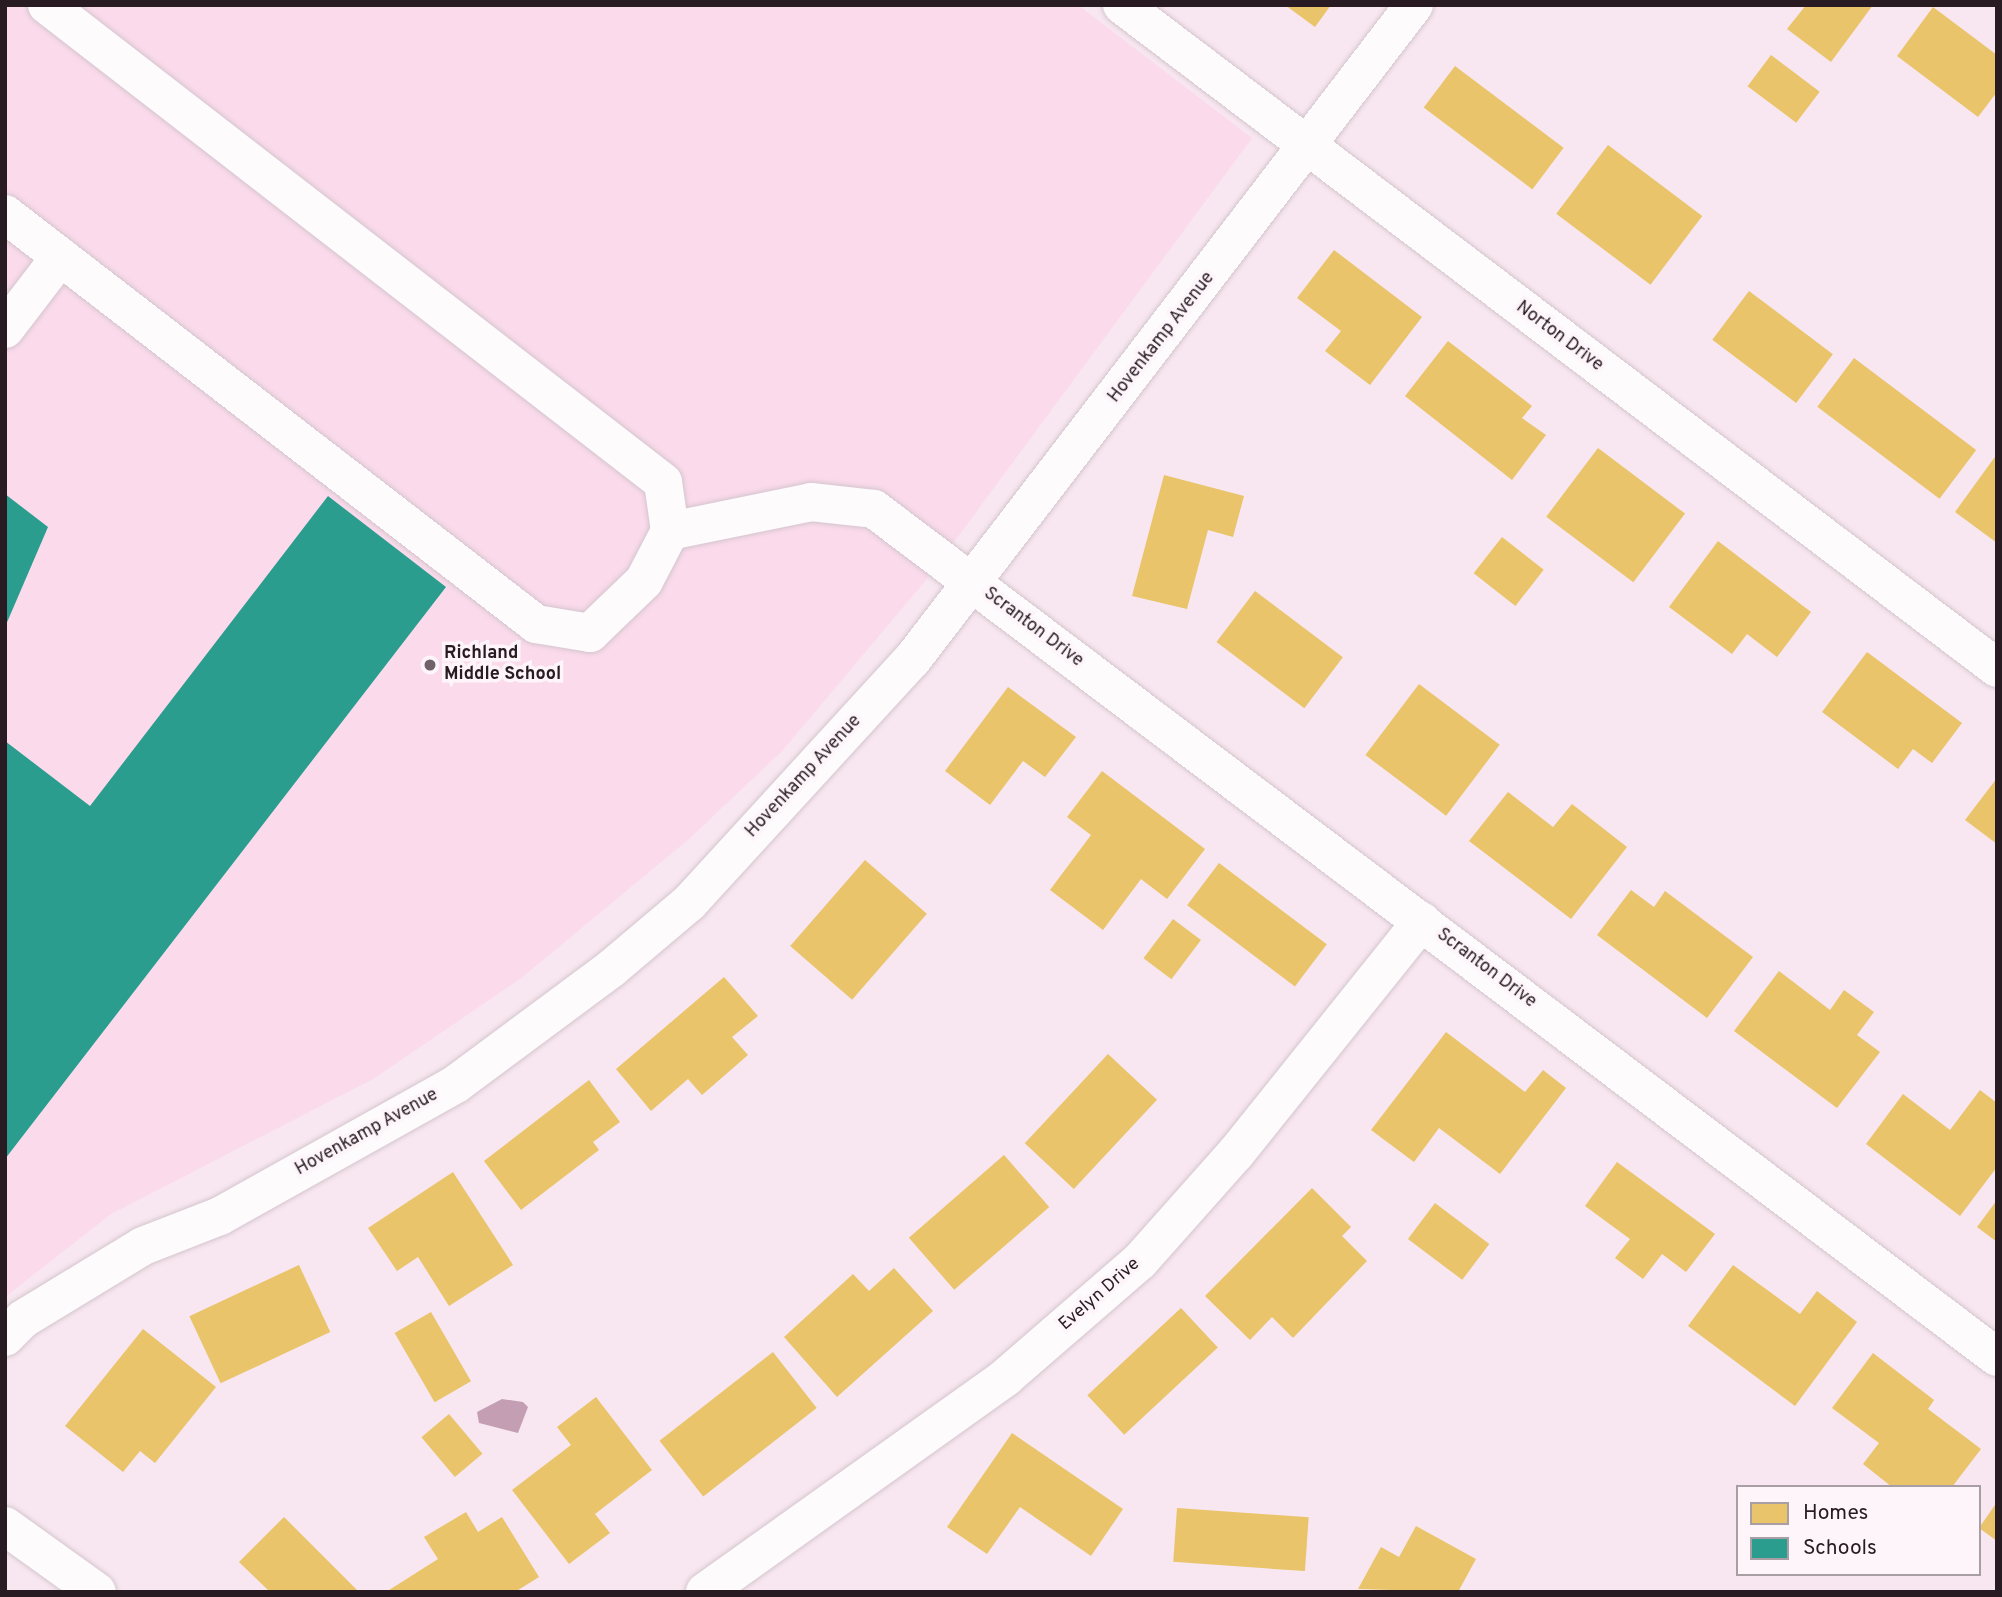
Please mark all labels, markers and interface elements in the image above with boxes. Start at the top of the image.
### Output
street label: Hovenkamp Avenue [1104,268,1220,408]
street label: Norton Drive [1511,297,1607,377]
street label: Scranton Drive [979,583,1087,673]
place label: Richland Middle School [444,644,561,686]
marker: Richland Middle School [422,657,438,673]
street label: Hovenkamp Avenue [741,711,867,843]
street label: Scranton Drive [1432,924,1540,1014]
street label: Hovenkamp Avenue [292,1085,442,1181]
street label: Evelyn Drive [1055,1254,1145,1336]
legend [1736,1485,1981,1576]
text: Homes [1803,1500,1868,1527]
text: Schools [1803,1535,1877,1562]

